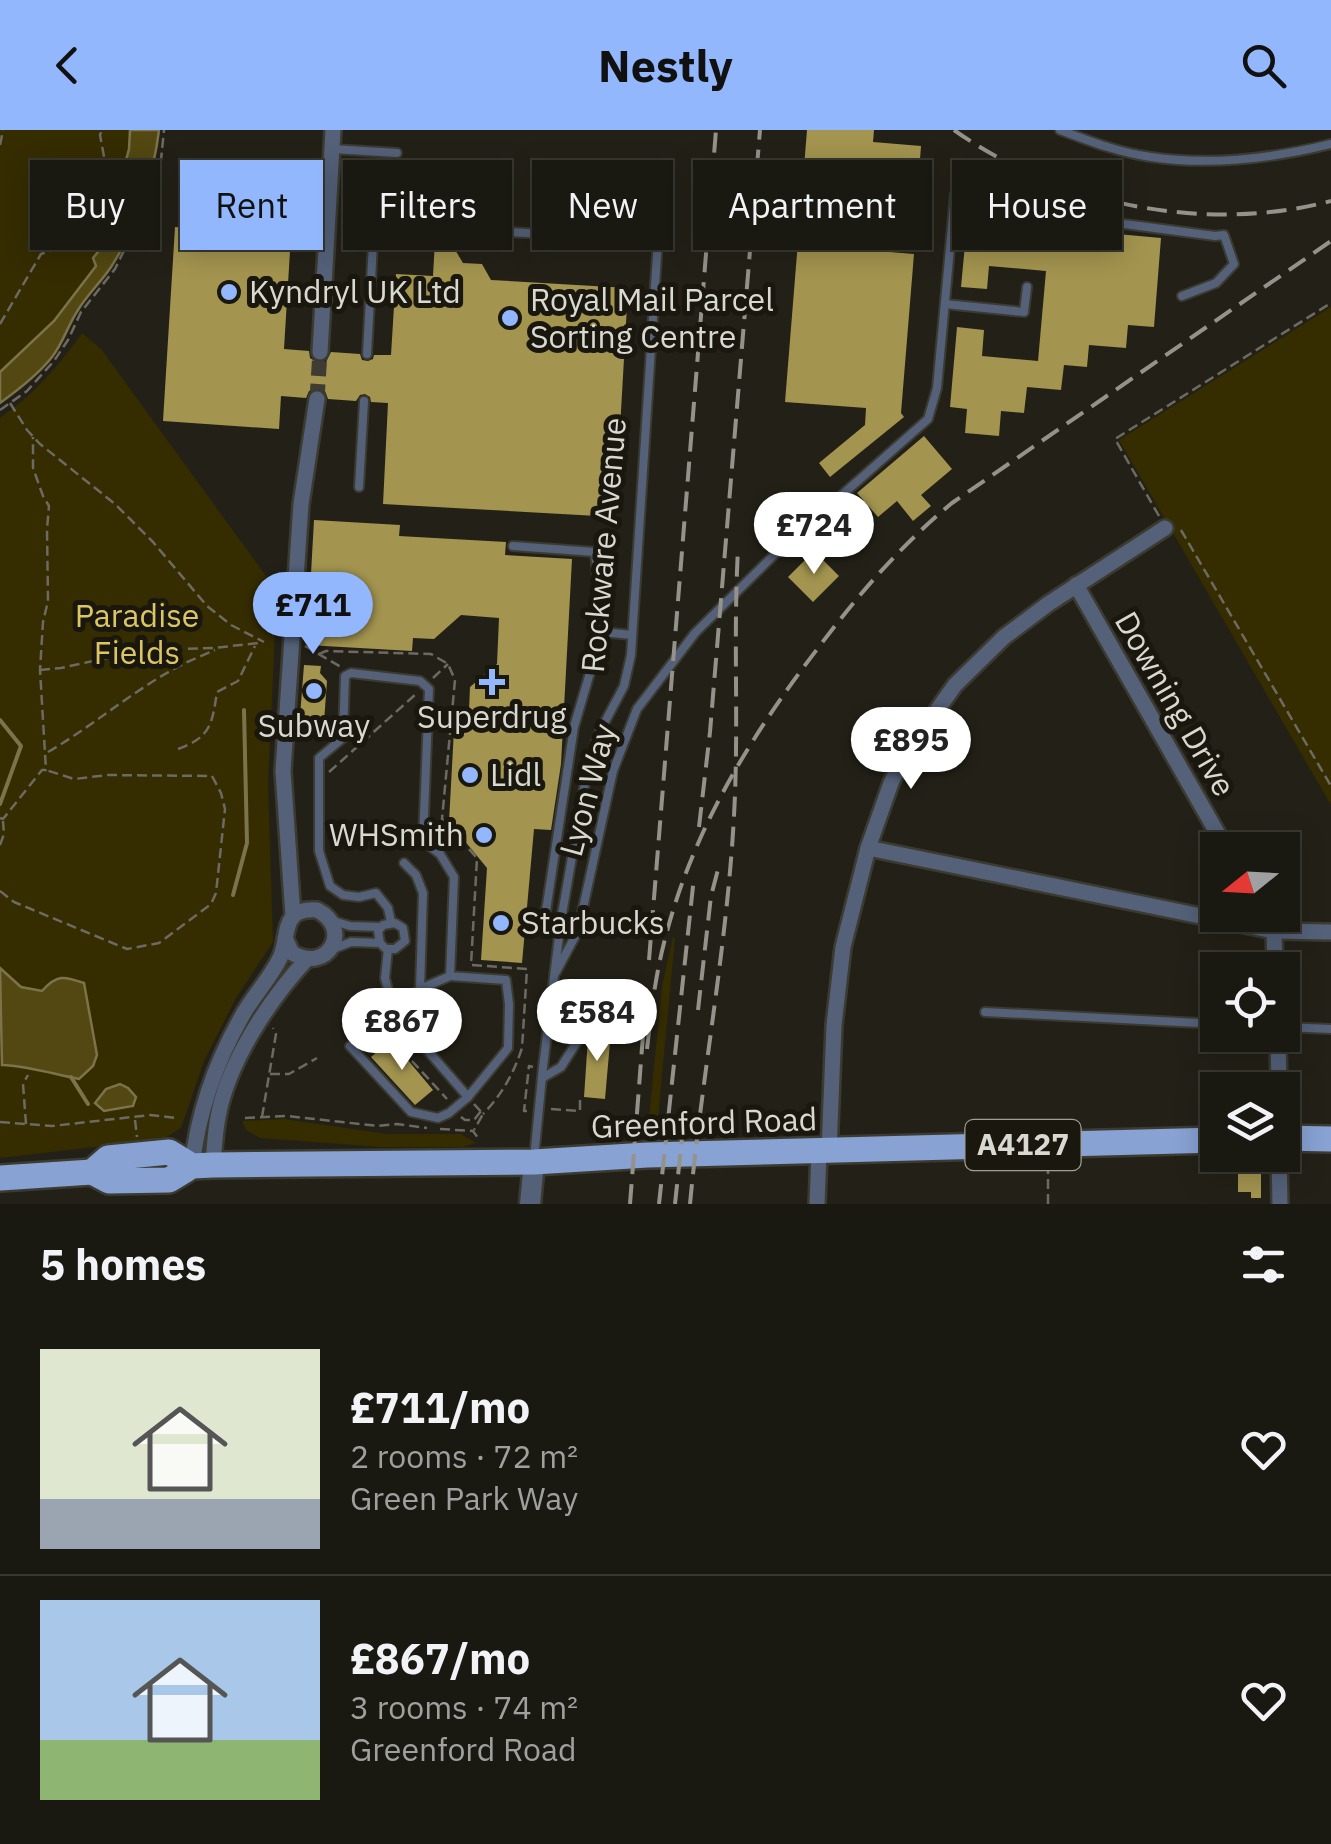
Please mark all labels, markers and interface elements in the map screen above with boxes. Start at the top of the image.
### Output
text: Nestly [598,36,733,94]
icon: back [40,38,95,93]
icon: search [1236,38,1291,93]
chip: Buy [30,160,160,250]
chip: Rent [180,160,323,250]
chip: Filters [343,160,512,250]
chip: New [532,160,673,250]
chip: Apartment [693,160,932,250]
chip: House [952,160,1122,250]
place label: Kyndryl UK Ltd [249,270,461,312]
place label: Royal Mail Parcel Sorting Centre [530,278,774,357]
marker: Kyndryl UK Ltd [218,281,240,303]
marker: Royal Mail Parcel Sorting Centre [499,307,521,329]
street label: Rockware Avenue [571,416,635,674]
pin: £724 [755,492,873,577]
text: £724 [776,503,852,545]
pin: £711 [254,572,372,657]
text: £711 [275,583,351,625]
park label: Paradise Fields [75,594,199,673]
street label: Downing Drive [1106,603,1246,804]
marker: Superdrug [481,671,503,693]
marker: Subway [303,680,325,702]
place label: Superdrug [417,695,567,737]
place label: Subway [258,704,370,746]
pin: £895 [852,707,970,792]
text: £895 [873,718,949,760]
street label: Lyon Way [549,719,625,861]
place label: Lidl [490,753,541,795]
marker: Lidl [459,764,481,786]
place label: WHSmith [329,813,464,855]
marker: WHSmith [473,824,495,846]
north arrow [1200,832,1300,932]
map controls [1200,832,1300,1172]
place label: Starbucks [521,901,665,943]
marker: Starbucks [490,912,512,934]
button: locate [1200,952,1300,1052]
pin: £584 [538,979,656,1064]
pin: £867 [343,988,461,1073]
text: £584 [559,990,635,1032]
text: £867 [364,999,440,1041]
button: layers [1200,1072,1300,1172]
street label: Greenford Road [590,1097,818,1147]
road number: A4127 [966,1120,1080,1170]
text: 5 homes [40,1237,206,1292]
icon: filters [1236,1237,1291,1292]
text: £711/mo [350,1380,530,1435]
icon: home [120,1389,240,1509]
icon: heart [1236,1422,1291,1477]
text: 2 rooms · 72 m² [350,1435,578,1477]
text: Green Park Way [350,1477,578,1519]
text: £867/mo [350,1631,530,1686]
icon: home [120,1640,240,1760]
icon: heart [1236,1673,1291,1728]
text: 3 rooms · 74 m² [350,1686,578,1728]
text: Greenford Road [350,1728,577,1770]

